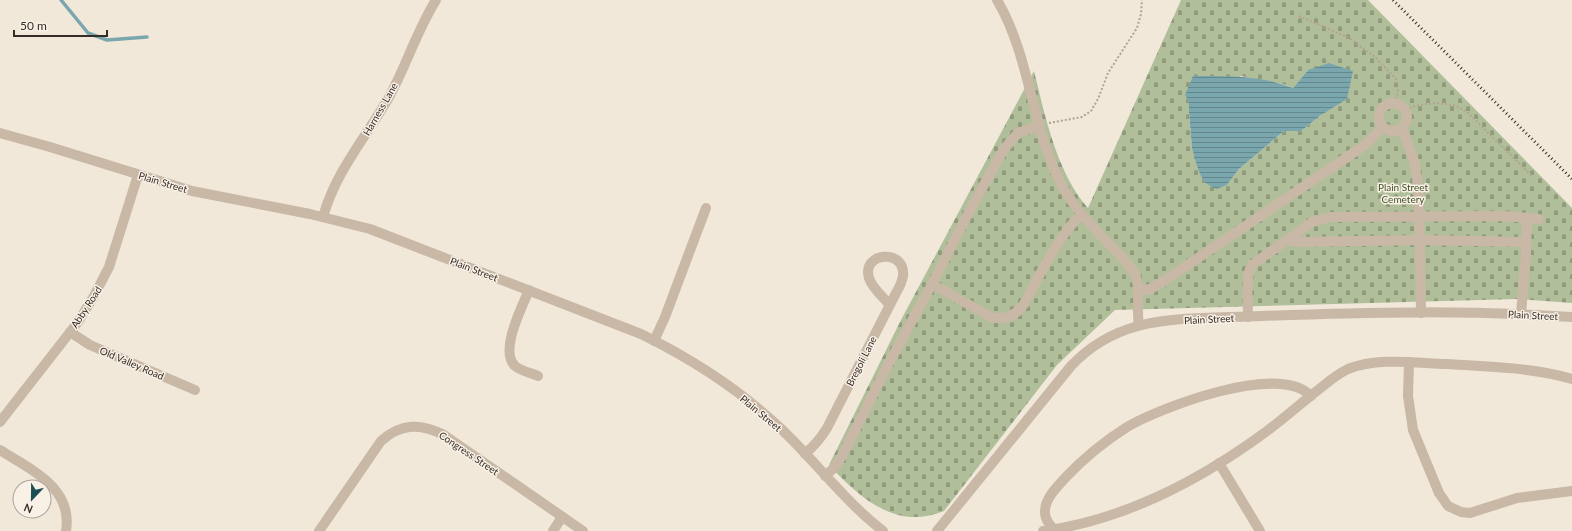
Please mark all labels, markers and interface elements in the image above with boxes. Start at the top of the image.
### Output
scale bar [14,12,107,38]
text: 50 m [20,18,47,33]
street label: Harness Lane [360,80,400,138]
street label: Plain Street [137,169,189,195]
park label: Plain Street Cemetery [1378,181,1428,205]
street label: Plain Street [448,254,500,284]
street label: Abby Road [68,284,104,330]
street label: Plain Street [1508,308,1559,322]
street label: Plain Street [1184,312,1235,326]
street label: Bregoli Lane [843,334,879,388]
street label: Old Valley Road [98,344,166,382]
street label: Plain Street [738,392,784,434]
street label: Congress Street [437,429,501,478]
north arrow [12,479,52,519]
text: N [22,501,34,516]

